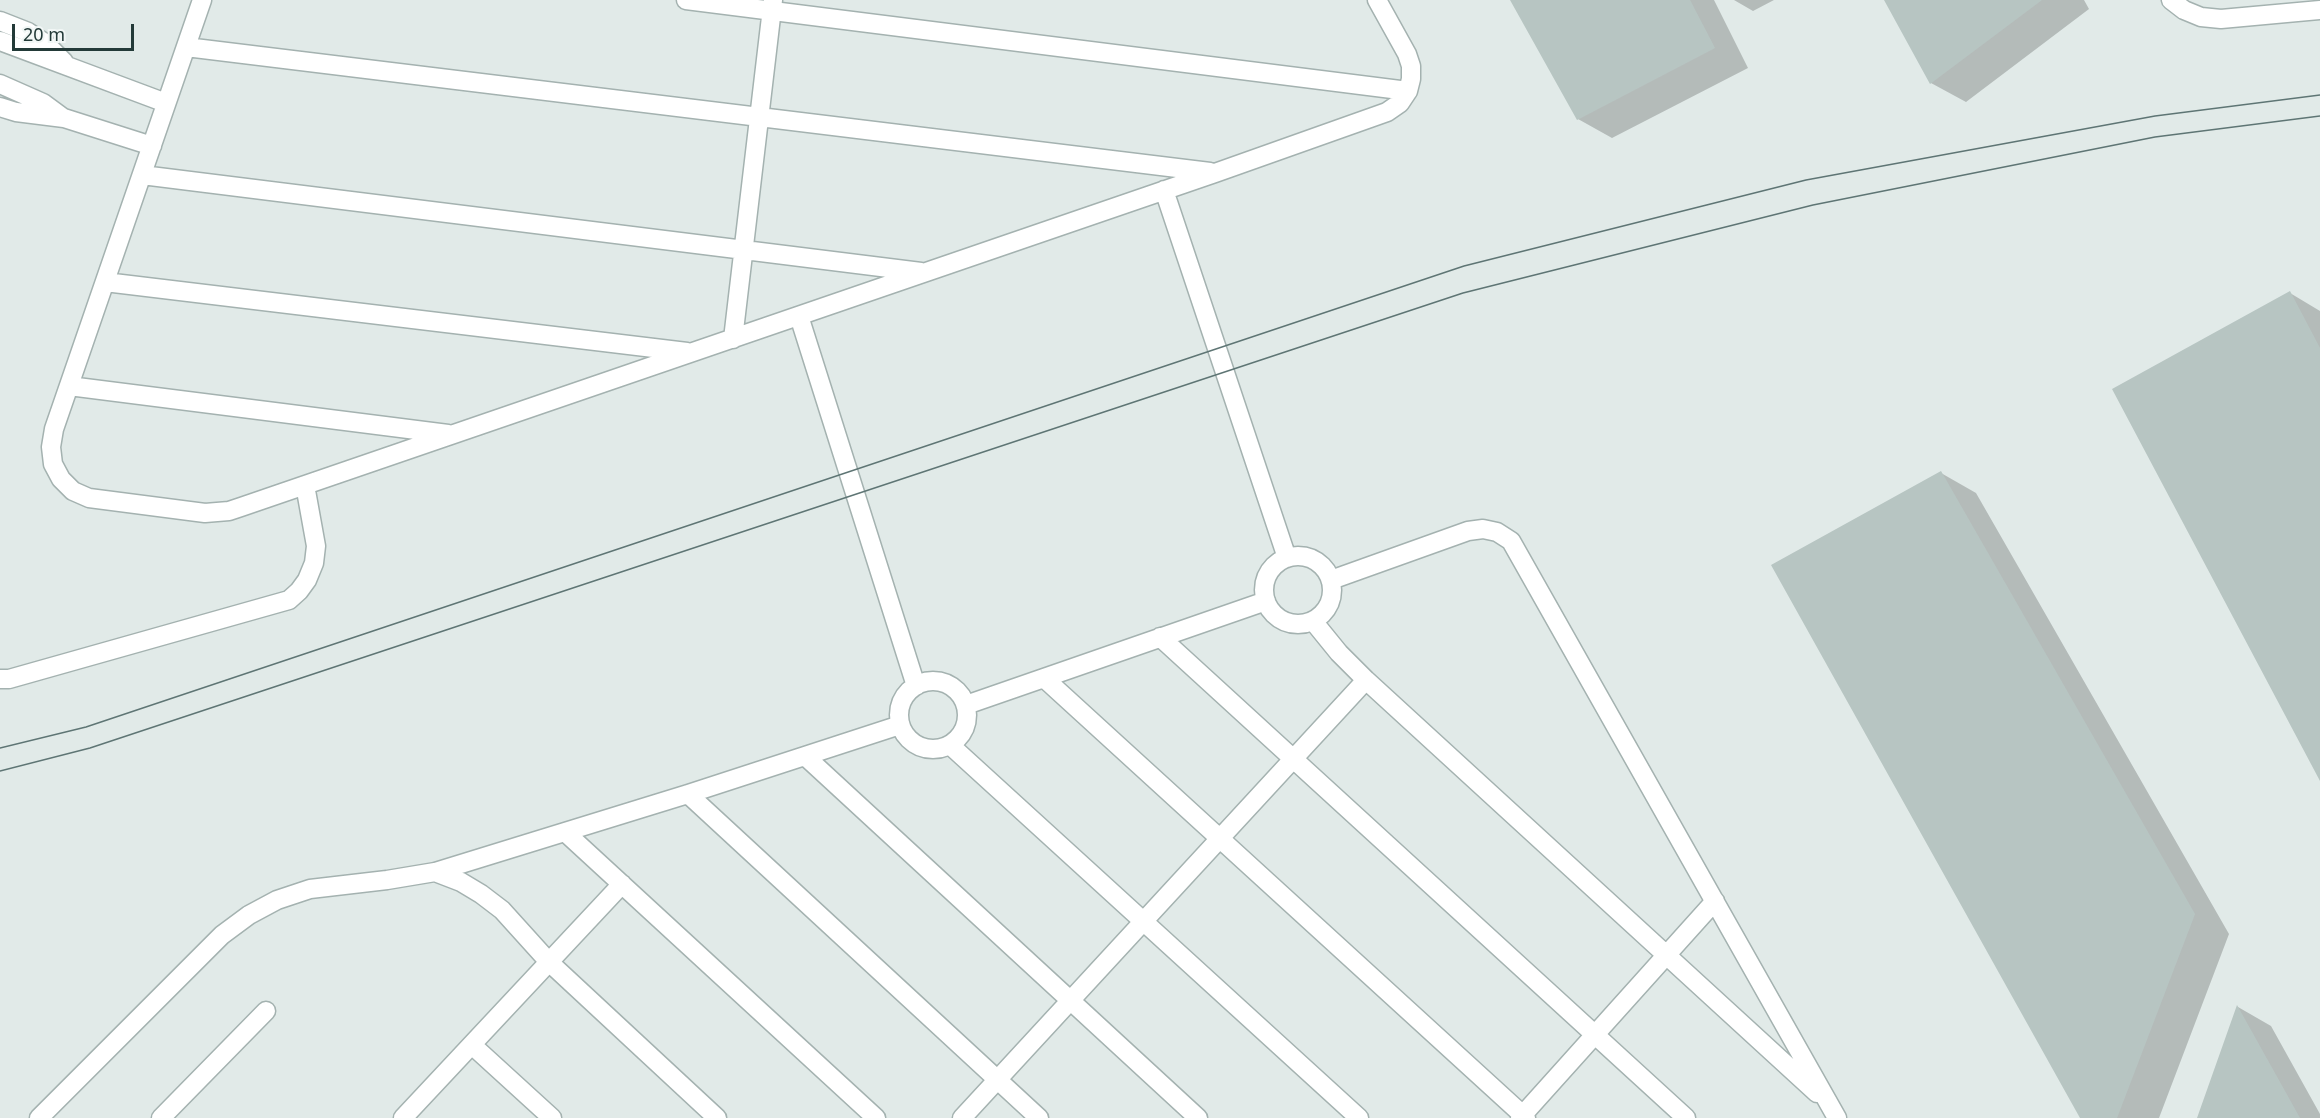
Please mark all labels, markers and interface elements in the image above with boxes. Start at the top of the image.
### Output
scale bar [15,12,136,50]
text: 20 m [23,22,65,46]

